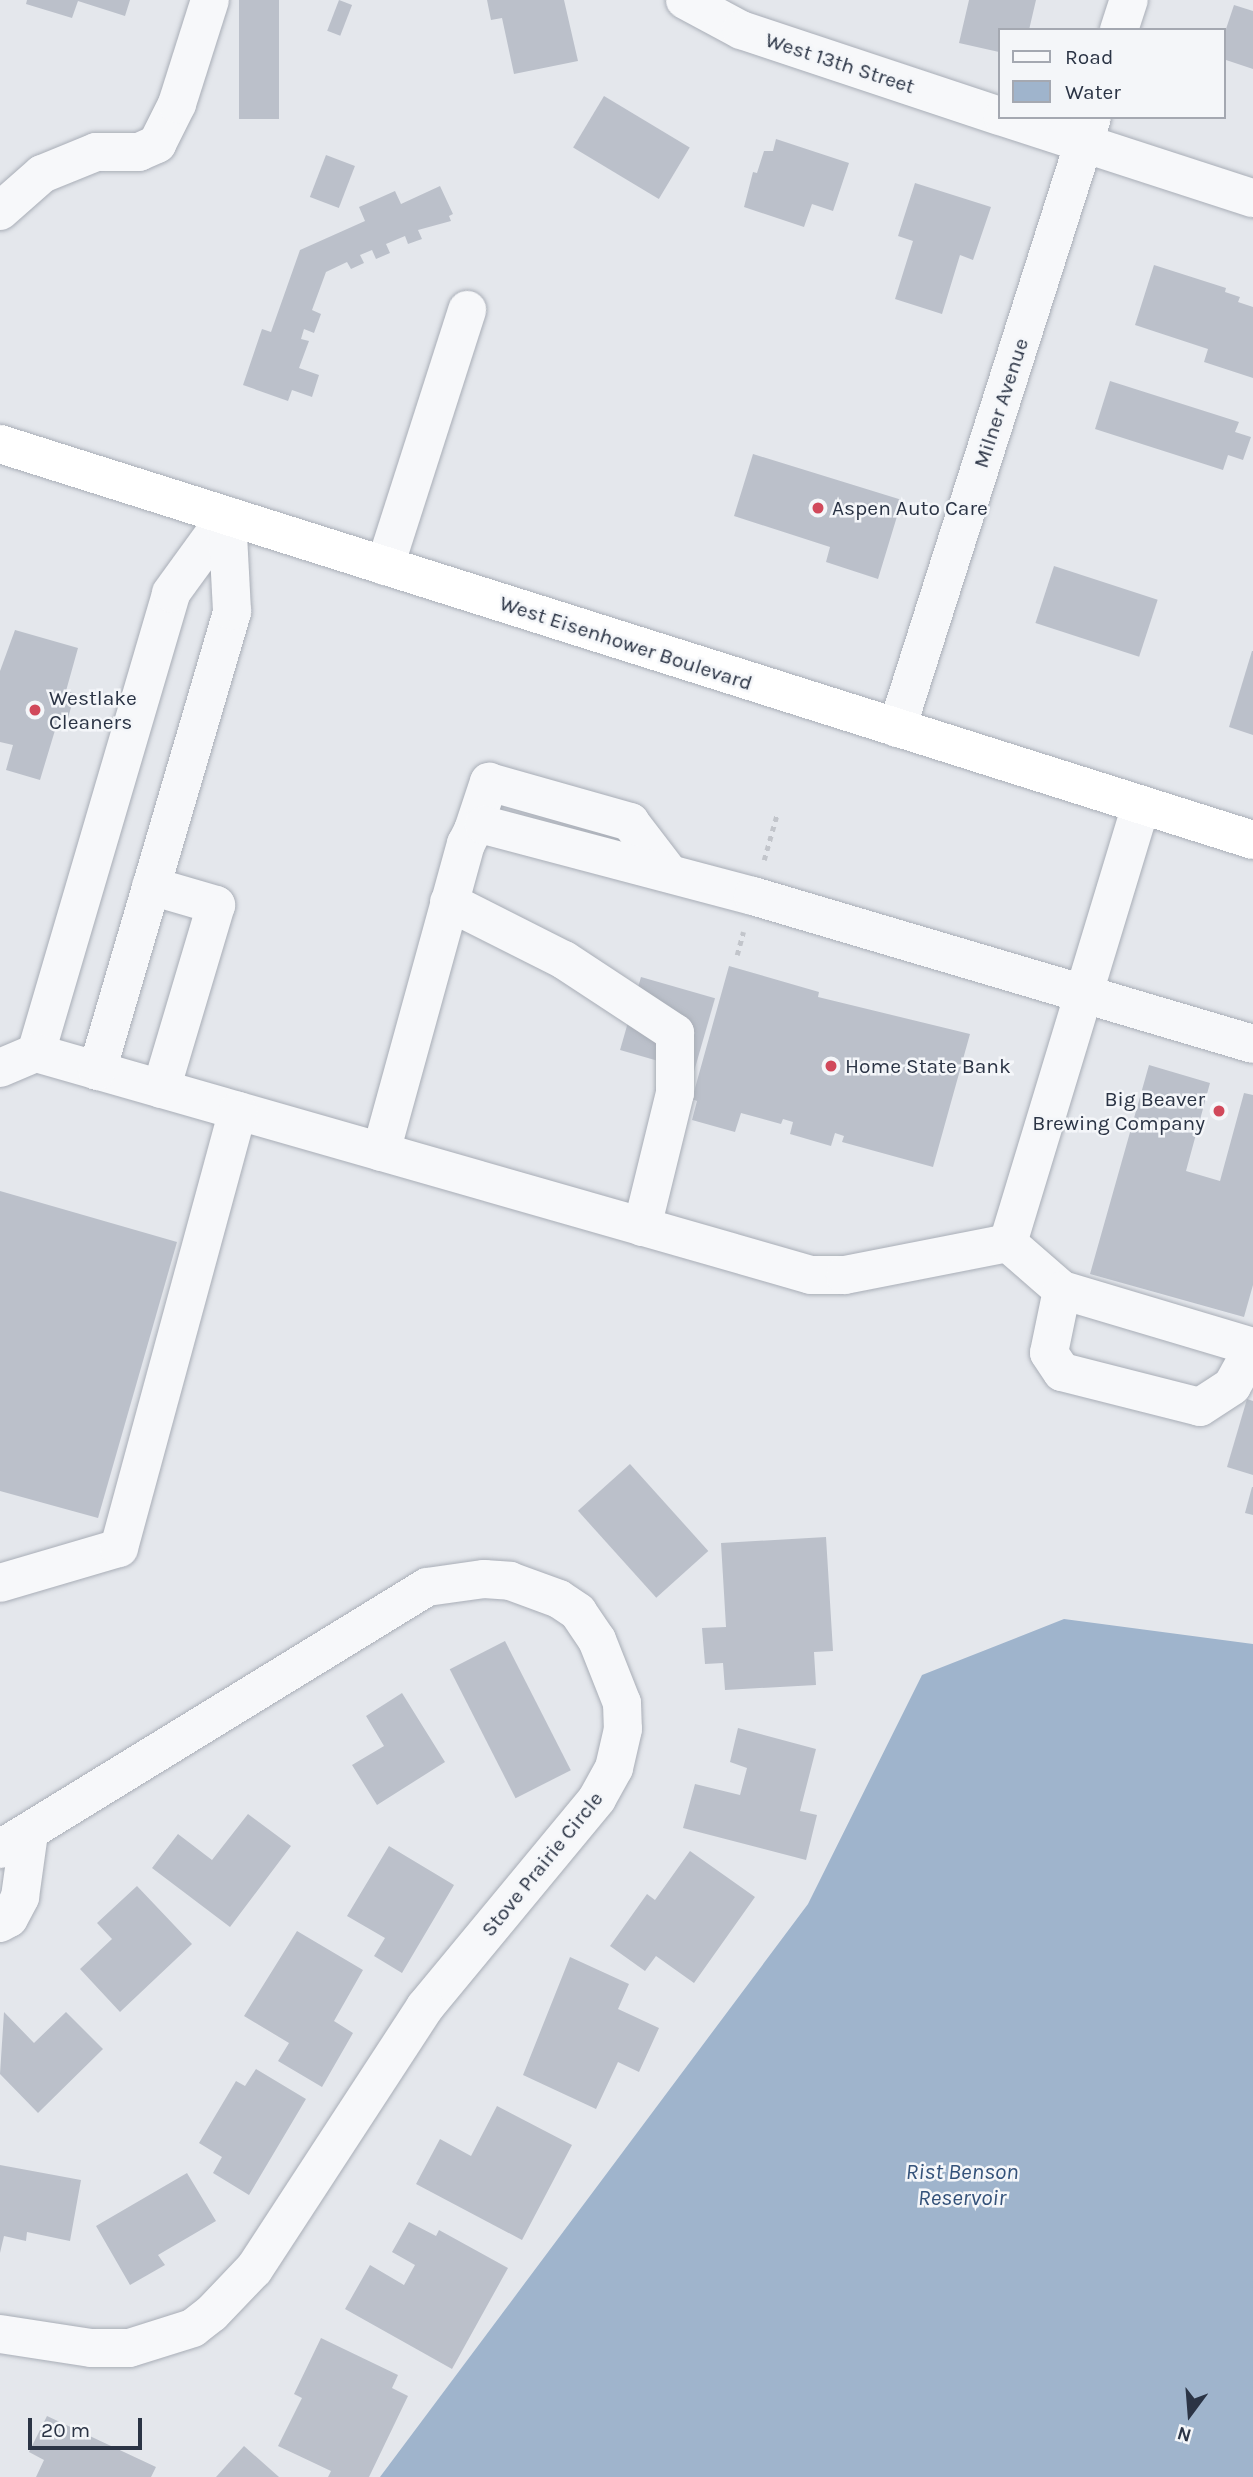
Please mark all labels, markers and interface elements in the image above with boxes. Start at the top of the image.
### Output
street label: West 13th Street [762,27,918,99]
legend [998,28,1225,119]
text: Road [1065,45,1113,69]
text: Water [1065,80,1121,104]
street label: Milner Avenue [968,335,1034,471]
place label: Aspen Auto Care [832,495,988,521]
marker: Aspen Auto Care [810,500,826,516]
street label: West Eisenhower Boulevard [497,590,755,696]
place label: Westlake Cleaners [49,685,137,735]
marker: Westlake Cleaners [27,702,43,718]
place label: Home State Bank [845,1053,1011,1079]
marker: Home State Bank [823,1058,839,1074]
place label: Big Beaver Brewing Company [1032,1086,1205,1136]
marker: Big Beaver Brewing Company [1211,1103,1227,1119]
street label: Stove Prairie Circle [476,1786,608,1942]
water label: Rist Benson Reservoir [905,2158,1019,2212]
north arrow [1155,2379,1225,2449]
scale bar [32,2404,145,2448]
text: 20 m [41,2418,90,2442]
text: N [1175,2422,1194,2447]

